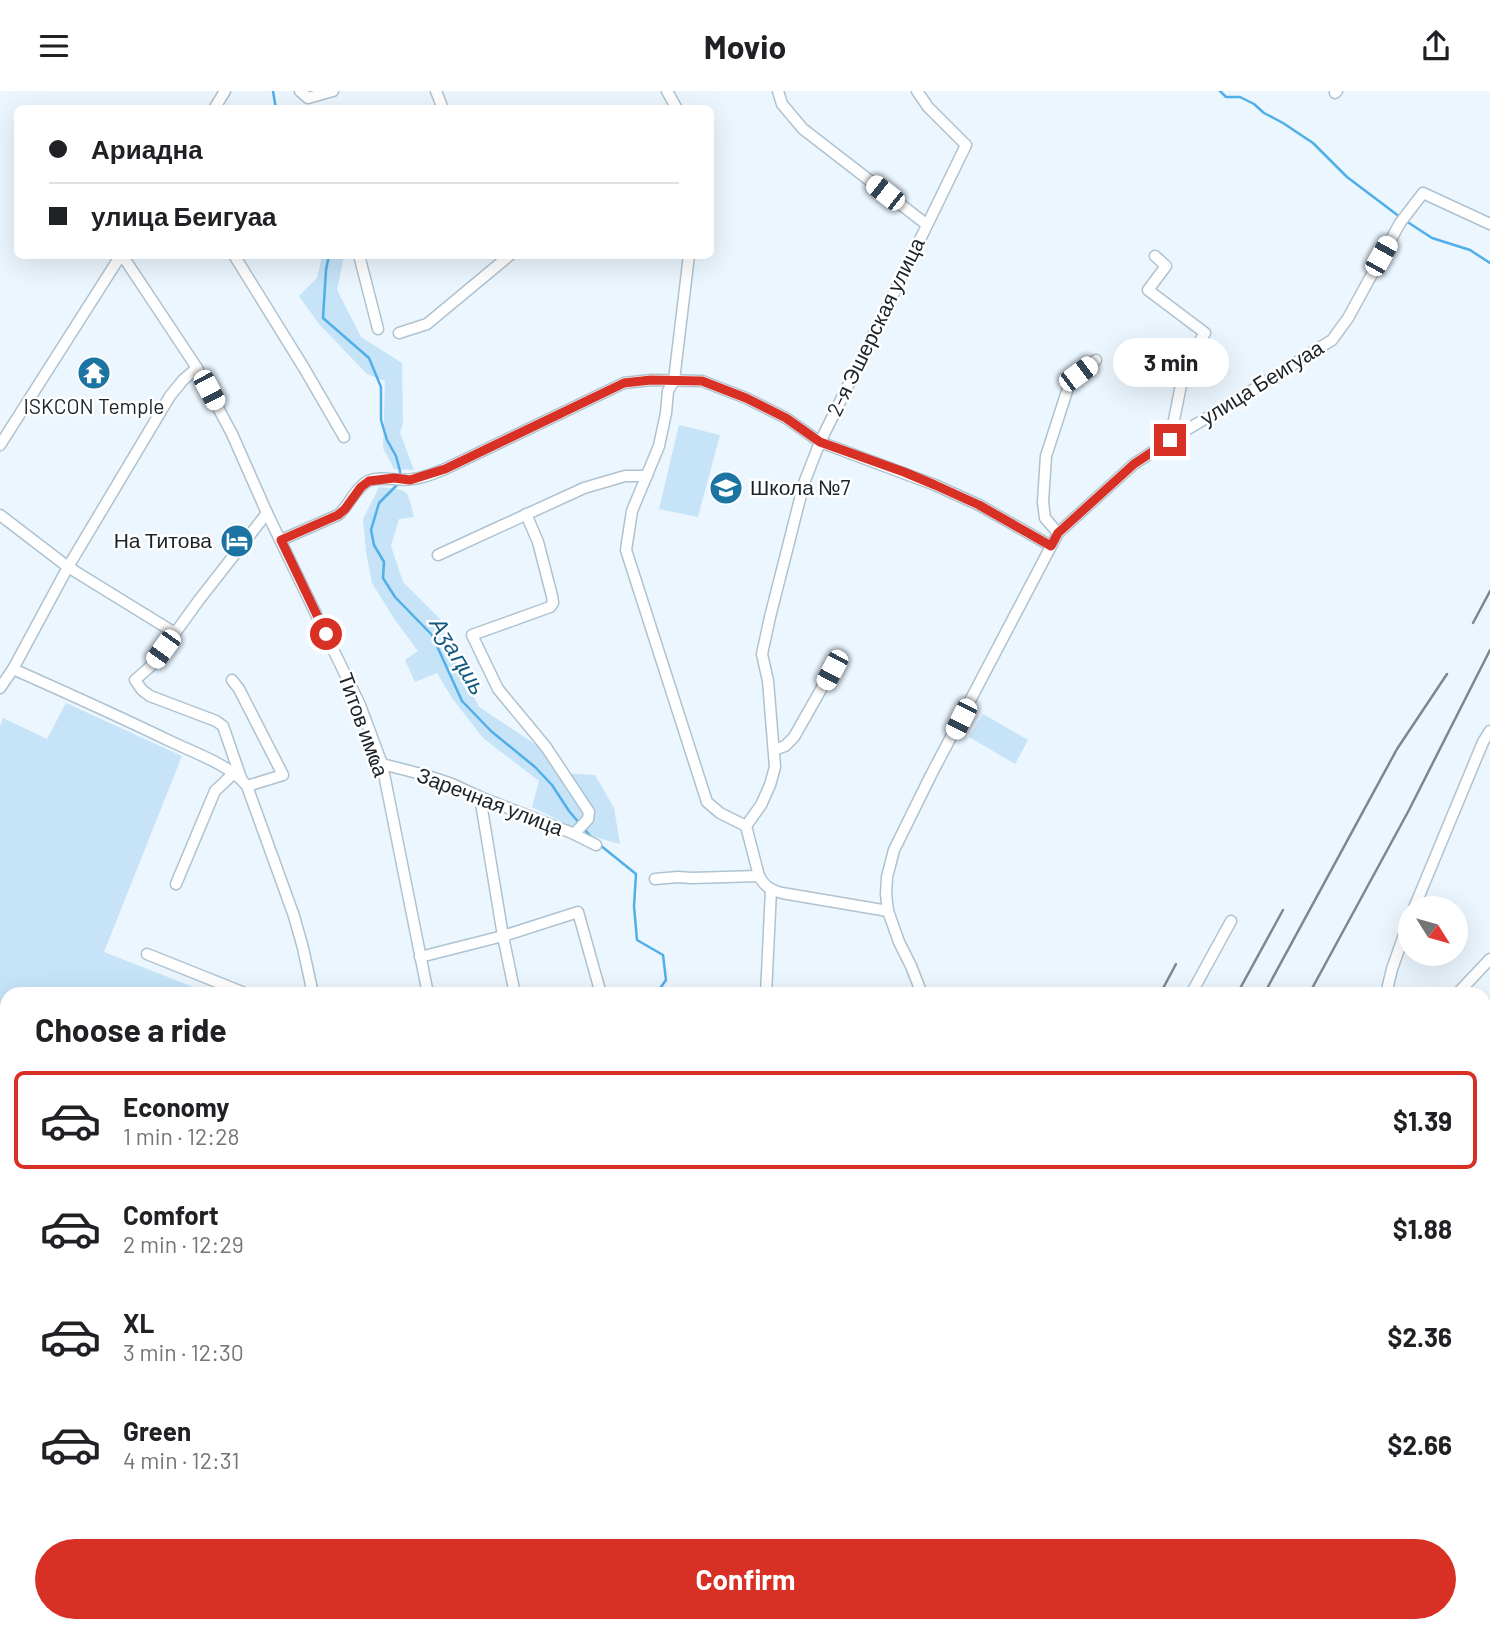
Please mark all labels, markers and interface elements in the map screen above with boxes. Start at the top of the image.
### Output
icon: menu [35,27,73,65]
text: Movio [704,27,786,65]
icon: share [1417,27,1455,65]
text: Ариадна [91,133,203,164]
car [862,172,909,214]
text: улица Беигуаа [91,200,277,231]
street label: 2-я Эшерская улица [821,233,929,420]
car [1362,233,1401,279]
street label: улица Беигуаа [1195,334,1328,430]
callout: 3 min [1112,338,1228,387]
text: 3 min [1144,348,1198,376]
car [1055,353,1102,395]
temple icon: ISKCON Temple [75,354,113,392]
car [190,367,229,413]
place label: ISKCON Temple [23,393,165,418]
route end [1154,424,1186,456]
school or university icon: Школа №7 [707,469,745,507]
place label: Школа №7 [750,474,851,499]
hotel icon: На Титова [218,522,256,560]
place label: На Титова [114,527,212,552]
water label: Аӡаԥшь [424,610,493,699]
route start [310,618,342,650]
car [143,626,184,672]
car [813,647,852,693]
street label: Титов имҩа [334,669,395,780]
car [943,696,980,742]
street label: Заречная улица [414,761,567,840]
north arrow [1398,896,1468,966]
map controls [1398,896,1468,966]
text: Choose a ride [35,1010,227,1048]
icon: car [39,1089,102,1152]
text: Economy [123,1091,229,1122]
text: $1.39 [1393,1105,1452,1136]
text: 1 min · 12:28 [123,1122,239,1150]
icon: car [39,1197,102,1260]
text: Comfort [123,1199,219,1230]
text: $1.88 [1393,1213,1452,1244]
text: 2 min · 12:29 [123,1230,244,1258]
icon: car [39,1305,102,1368]
text: XL [123,1307,154,1338]
text: $2.36 [1388,1321,1452,1352]
text: 3 min · 12:30 [123,1338,244,1366]
icon: car [39,1413,102,1476]
text: Green [123,1415,191,1446]
text: $2.66 [1388,1429,1452,1460]
text: 4 min · 12:31 [123,1446,240,1474]
button: Confirm [35,1539,1456,1619]

